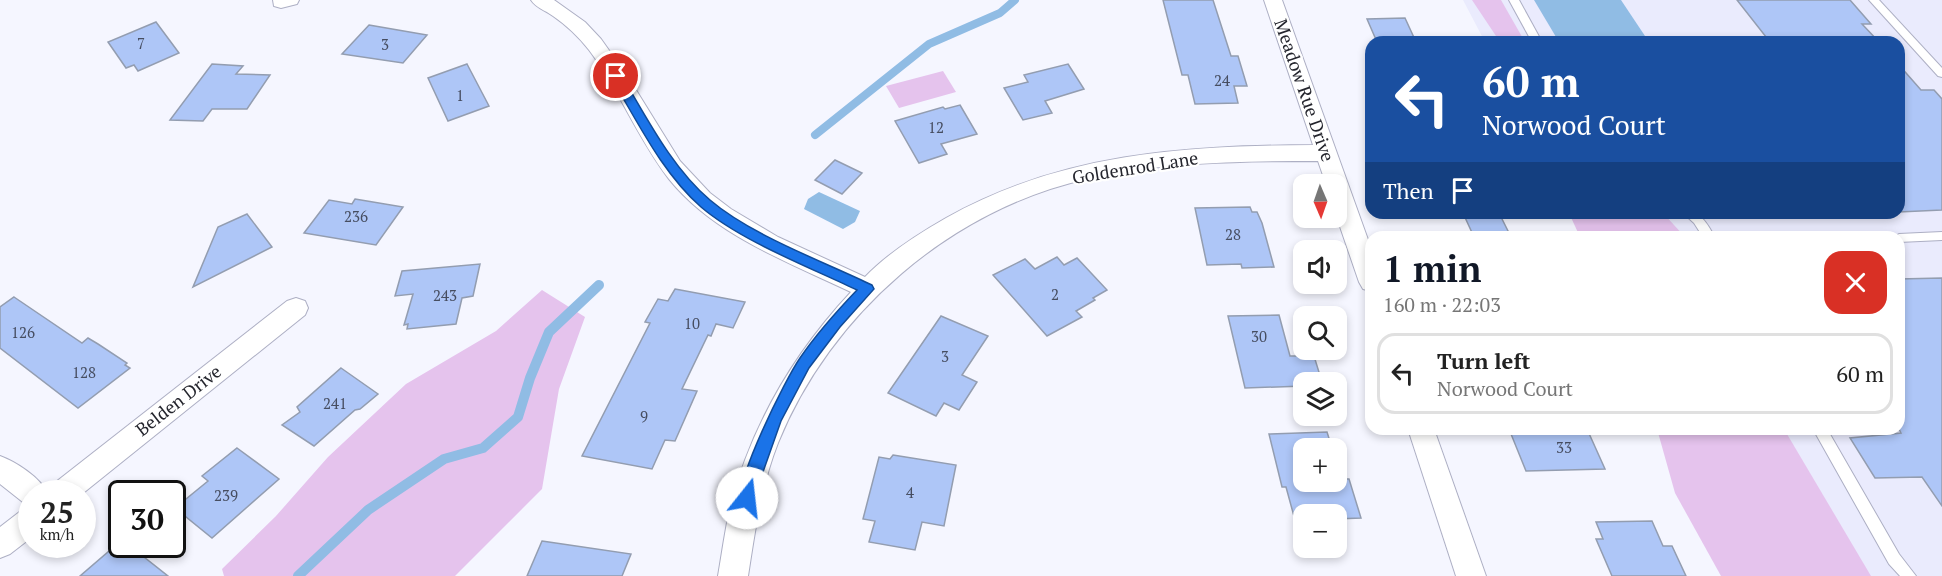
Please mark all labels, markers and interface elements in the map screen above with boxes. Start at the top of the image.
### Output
street label: Meadow Rue Drive [1269,16,1341,164]
house number: 7 [137,33,145,53]
house number: 3 [381,34,389,54]
pin [590,50,641,101]
text: 60 m [1482,53,1580,109]
icon: arrive [599,59,632,92]
icon: left [1383,60,1461,138]
house number: 24 [1214,70,1230,90]
house number: 1 [456,85,464,105]
text: Norwood Court [1482,107,1666,143]
house number: 12 [928,117,944,137]
street label: Goldenrod Lane [1070,145,1200,189]
north arrow [1293,174,1347,228]
map controls [1293,174,1347,558]
icon: arrive [1446,174,1479,207]
text: Then [1383,176,1434,205]
house number: 236 [344,206,368,226]
house number: 28 [1225,224,1241,244]
button: sound [1293,240,1347,294]
text: 1 min [1383,245,1481,292]
button: close [1824,251,1887,314]
house number: 2 [1051,284,1059,304]
house number: 243 [433,285,457,305]
text: 160 m · 22:03 [1383,291,1501,318]
button: search [1293,306,1347,360]
house number: 10 [684,313,700,333]
house number: 126 [11,322,35,342]
house number: 30 [1251,326,1267,346]
house number: 3 [941,346,949,366]
text: Turn left [1437,346,1530,375]
icon: left [1386,357,1419,390]
street label: Belden Drive [130,359,226,441]
text: 60 m [1836,359,1884,388]
house number: 128 [72,362,96,382]
button: layers [1293,372,1347,426]
text: Norwood Court [1437,375,1573,402]
house number: 241 [323,393,347,413]
house number: 9 [640,406,648,426]
house number: 33 [1556,437,1572,457]
button: + [1293,438,1347,492]
position arrow [715,466,779,530]
speed limit sign: 30 [108,480,186,558]
house number: 4 [906,482,914,502]
house number: 239 [214,485,238,505]
text: 25 [40,492,74,532]
button: − [1293,504,1347,558]
text: km/h [40,524,74,544]

